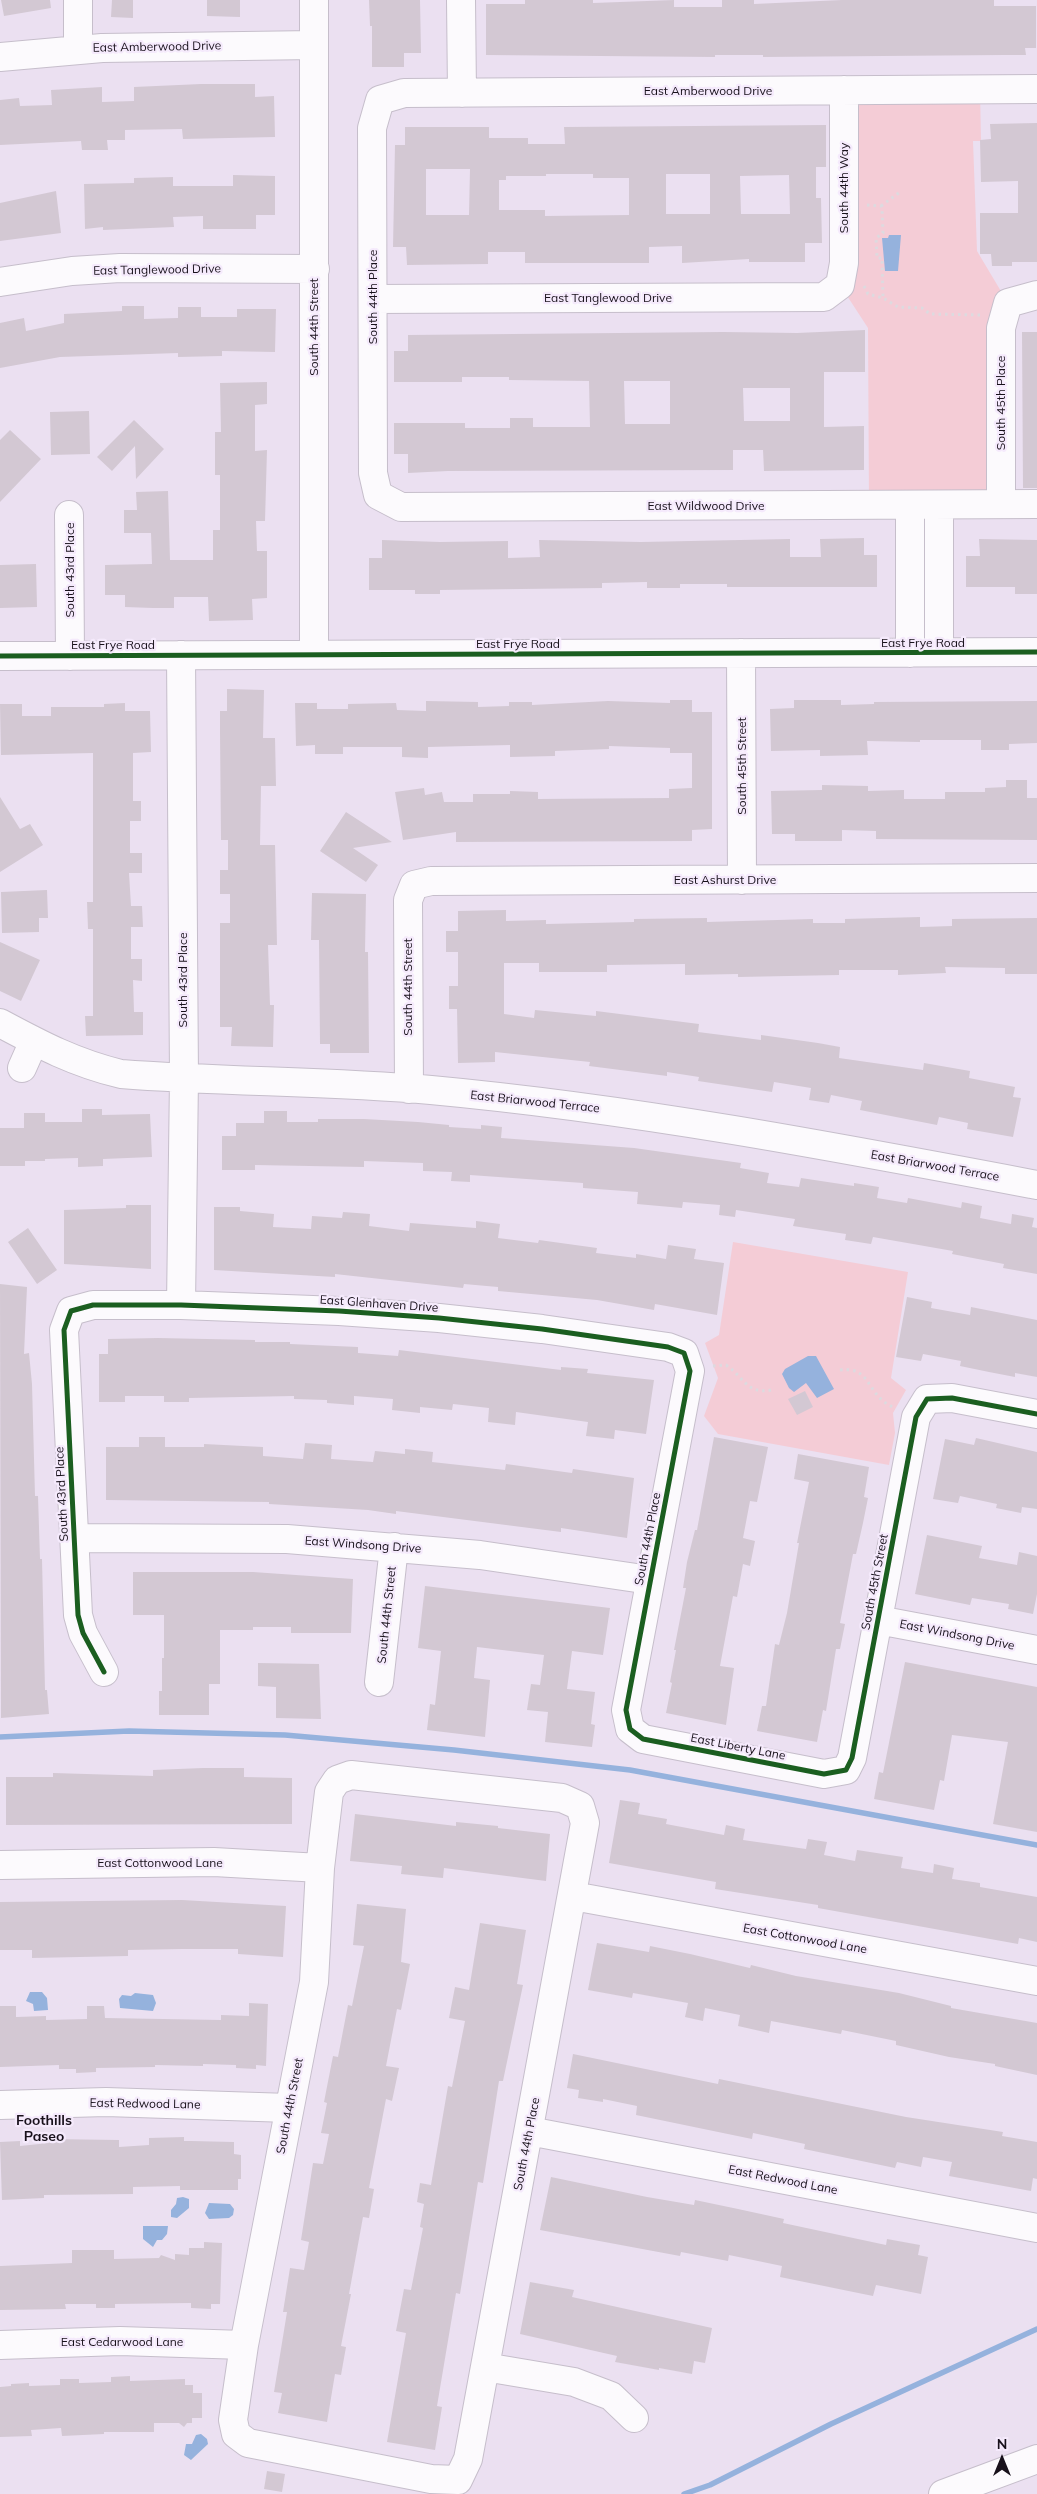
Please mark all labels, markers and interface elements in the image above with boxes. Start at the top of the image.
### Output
street label: East Amberwood Drive [93,39,221,55]
street label: East Amberwood Drive [644,84,772,98]
street label: South 44th Way [837,143,851,233]
street label: South 44th Place [366,250,380,344]
street label: East Tanglewood Drive [93,262,221,278]
street label: South 44th Street [307,278,321,376]
street label: East Tanglewood Drive [544,291,672,305]
street label: South 45th Place [994,356,1008,450]
street label: East Wildwood Drive [647,499,765,513]
street label: South 43rd Place [63,523,77,617]
street label: East Frye Road [881,636,965,650]
street label: East Frye Road [476,637,560,651]
street label: East Frye Road [71,638,155,652]
street label: South 45th Street [735,717,749,815]
street label: East Ashurst Drive [674,873,776,887]
street label: South 43rd Place [176,933,190,1027]
street label: South 44th Street [401,938,415,1036]
street label: East Briarwood Terrace [470,1088,600,1116]
street label: East Briarwood Terrace [870,1148,1000,1184]
street label: East Glenhaven Drive [319,1293,439,1315]
street label: South 43rd Place [52,1446,72,1542]
street label: South 44th Place [632,1491,664,1587]
street label: South 45th Street [859,1533,891,1631]
street label: East Windsong Drive [304,1534,422,1556]
street label: South 44th Street [375,1566,399,1664]
street label: East Windsong Drive [898,1617,1016,1653]
street label: East Liberty Lane [689,1731,787,1763]
street label: East Cottonwood Lane [97,1856,223,1870]
street label: East Cottonwood Lane [742,1921,868,1957]
street label: South 44th Street [274,2057,306,2155]
street label: East Redwood Lane [89,2096,201,2112]
street label: South 44th Place [511,2096,543,2192]
district label: Foothills Paseo [16,2113,72,2146]
street label: East Redwood Lane [727,2162,839,2198]
street label: East Cedarwood Lane [61,2335,183,2349]
north arrow [977,2434,1027,2484]
text: N [997,2435,1007,2453]

